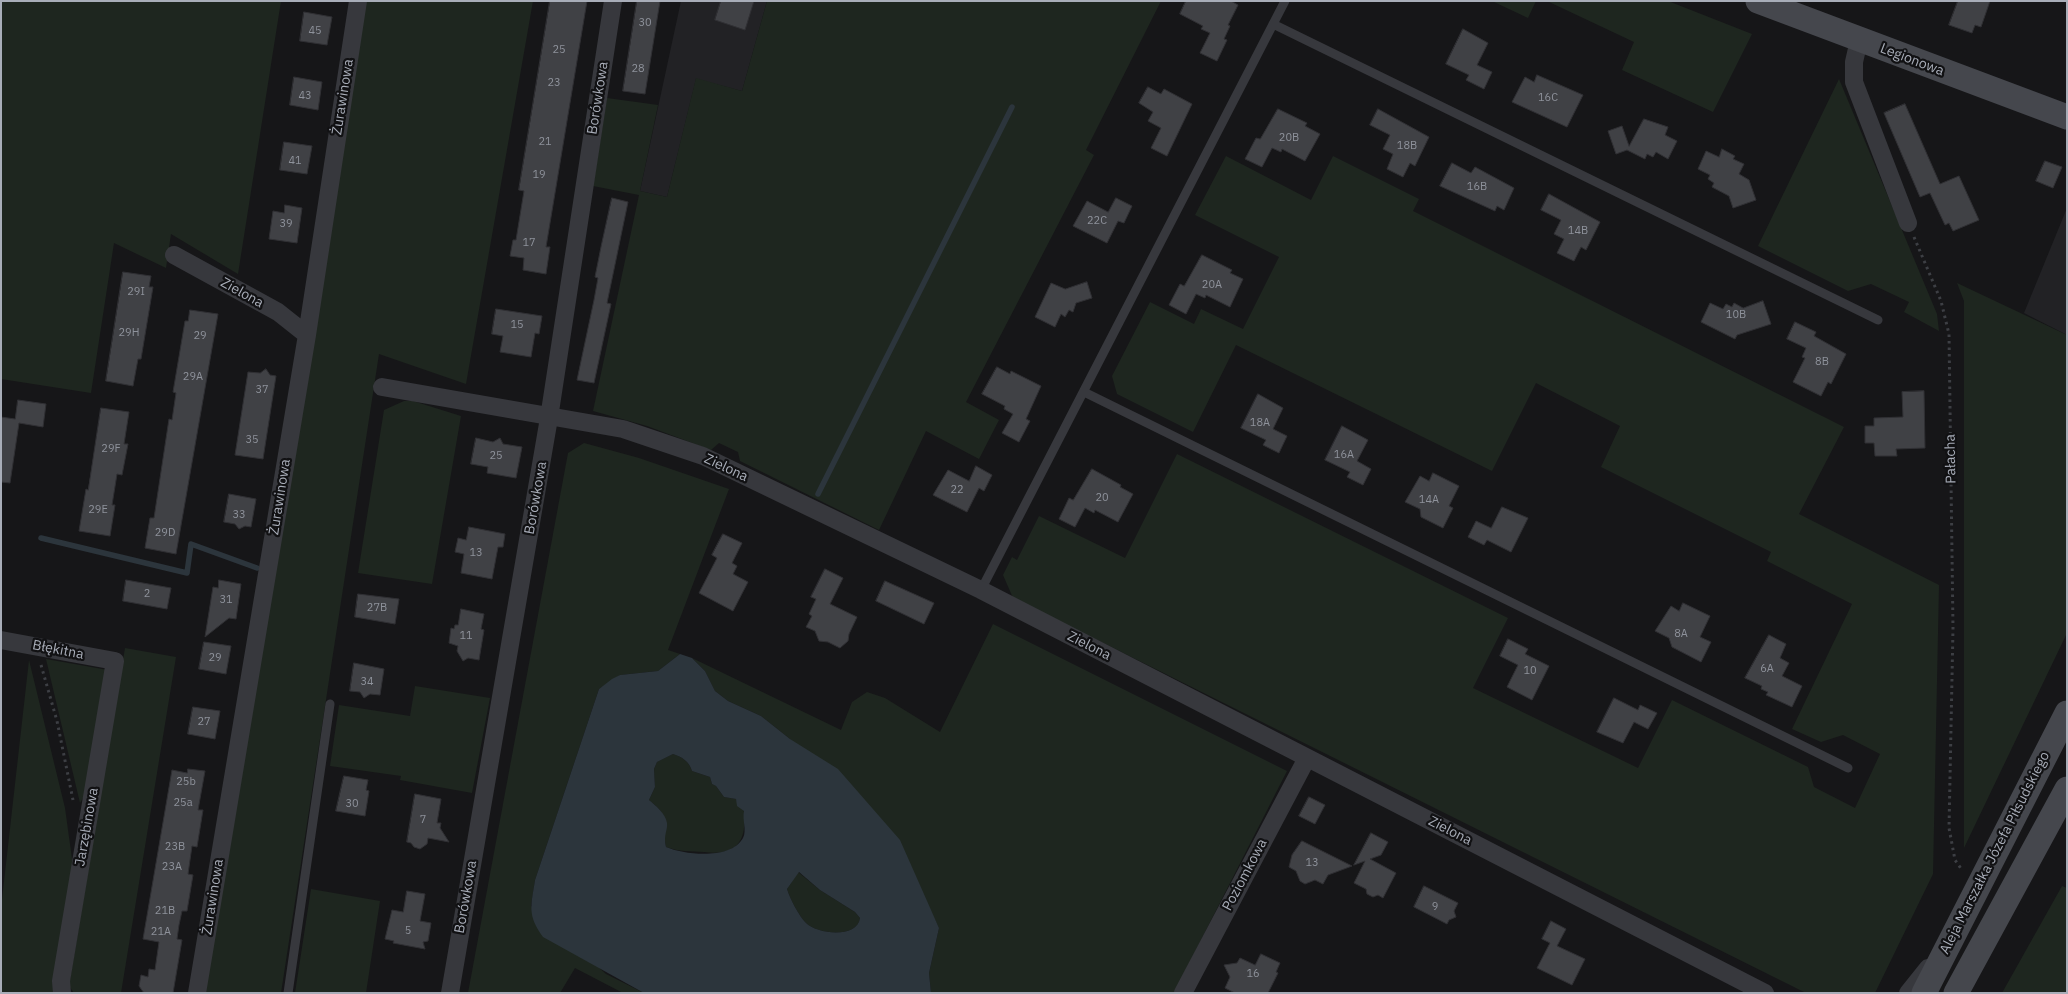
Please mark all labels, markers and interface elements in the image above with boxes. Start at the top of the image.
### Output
house number: 30 [638,16,652,30]
house number: 45 [308,24,322,38]
street label: Legionowa [1878,40,1946,80]
house number: 25 [552,43,566,57]
street label: Żurawinowa [329,58,357,136]
street label: Borówkowa [584,60,612,136]
house number: 28 [631,62,645,76]
house number: 23 [547,76,561,90]
house number: 43 [298,89,312,103]
house number: 16C [1538,91,1558,105]
house number: 20B [1279,131,1299,145]
house number: 21 [538,135,552,149]
house number: 18B [1397,139,1417,153]
house number: 41 [288,154,302,168]
house number: 19 [532,168,546,182]
house number: 16B [1467,180,1487,194]
house number: 22C [1087,214,1107,228]
house number: 39 [279,217,293,231]
house number: 14B [1568,224,1588,238]
house number: 17 [522,236,536,250]
street label: Zielona [218,274,266,312]
house number: 20A [1202,278,1222,292]
house number: 29I [127,285,145,299]
house number: 10B [1726,308,1746,322]
house number: 15 [510,318,524,332]
house number: 29H [119,326,139,340]
house number: 29 [193,329,207,343]
house number: 8B [1815,355,1829,369]
house number: 29A [183,370,203,384]
house number: 37 [255,383,269,397]
house number: 18A [1250,416,1270,430]
house number: 35 [245,433,259,447]
street label: Pałacha [1942,434,1960,484]
house number: 29F [101,442,121,456]
house number: 16A [1334,448,1354,462]
house number: 25 [489,449,503,463]
street label: Zielona [701,451,751,485]
street label: Żurawinowa [266,458,294,536]
street label: Borówkowa [521,460,551,536]
house number: 22 [950,483,964,497]
house number: 20 [1095,491,1109,505]
house number: 14A [1419,493,1439,507]
house number: 29E [88,503,108,517]
house number: 33 [232,508,246,522]
house number: 29D [155,526,175,540]
house number: 13 [469,546,483,560]
house number: 2 [144,587,150,601]
house number: 31 [219,593,233,607]
house number: 27B [367,601,387,615]
house number: 8A [1674,627,1688,641]
street label: Zielona [1065,628,1113,664]
house number: 11 [459,629,473,643]
street label: Błękitna [31,637,85,663]
house number: 29 [208,651,222,665]
house number: 6A [1760,662,1774,676]
house number: 10 [1523,664,1537,678]
house number: 34 [360,675,374,689]
house number: 27 [197,715,211,729]
street label: Aleja Marszałka Józefa Piłsudskiego [1936,749,2054,957]
house number: 25b [176,775,196,789]
street label: Jarzębinowa [72,787,102,867]
house number: 25a [173,796,193,810]
house number: 30 [345,797,359,811]
house number: 7 [420,813,426,827]
street label: Zielona [1426,813,1474,849]
street label: Poziomkowa [1219,836,1271,914]
house number: 23B [165,840,185,854]
house number: 13 [1305,856,1319,870]
street label: Żurawinowa [199,858,227,936]
street label: Borówkowa [451,859,481,935]
house number: 23A [162,860,182,874]
house number: 9 [1432,900,1438,914]
house number: 21B [155,904,175,918]
house number: 5 [405,924,411,938]
house number: 21A [151,925,171,939]
house number: 16 [1246,967,1260,981]

